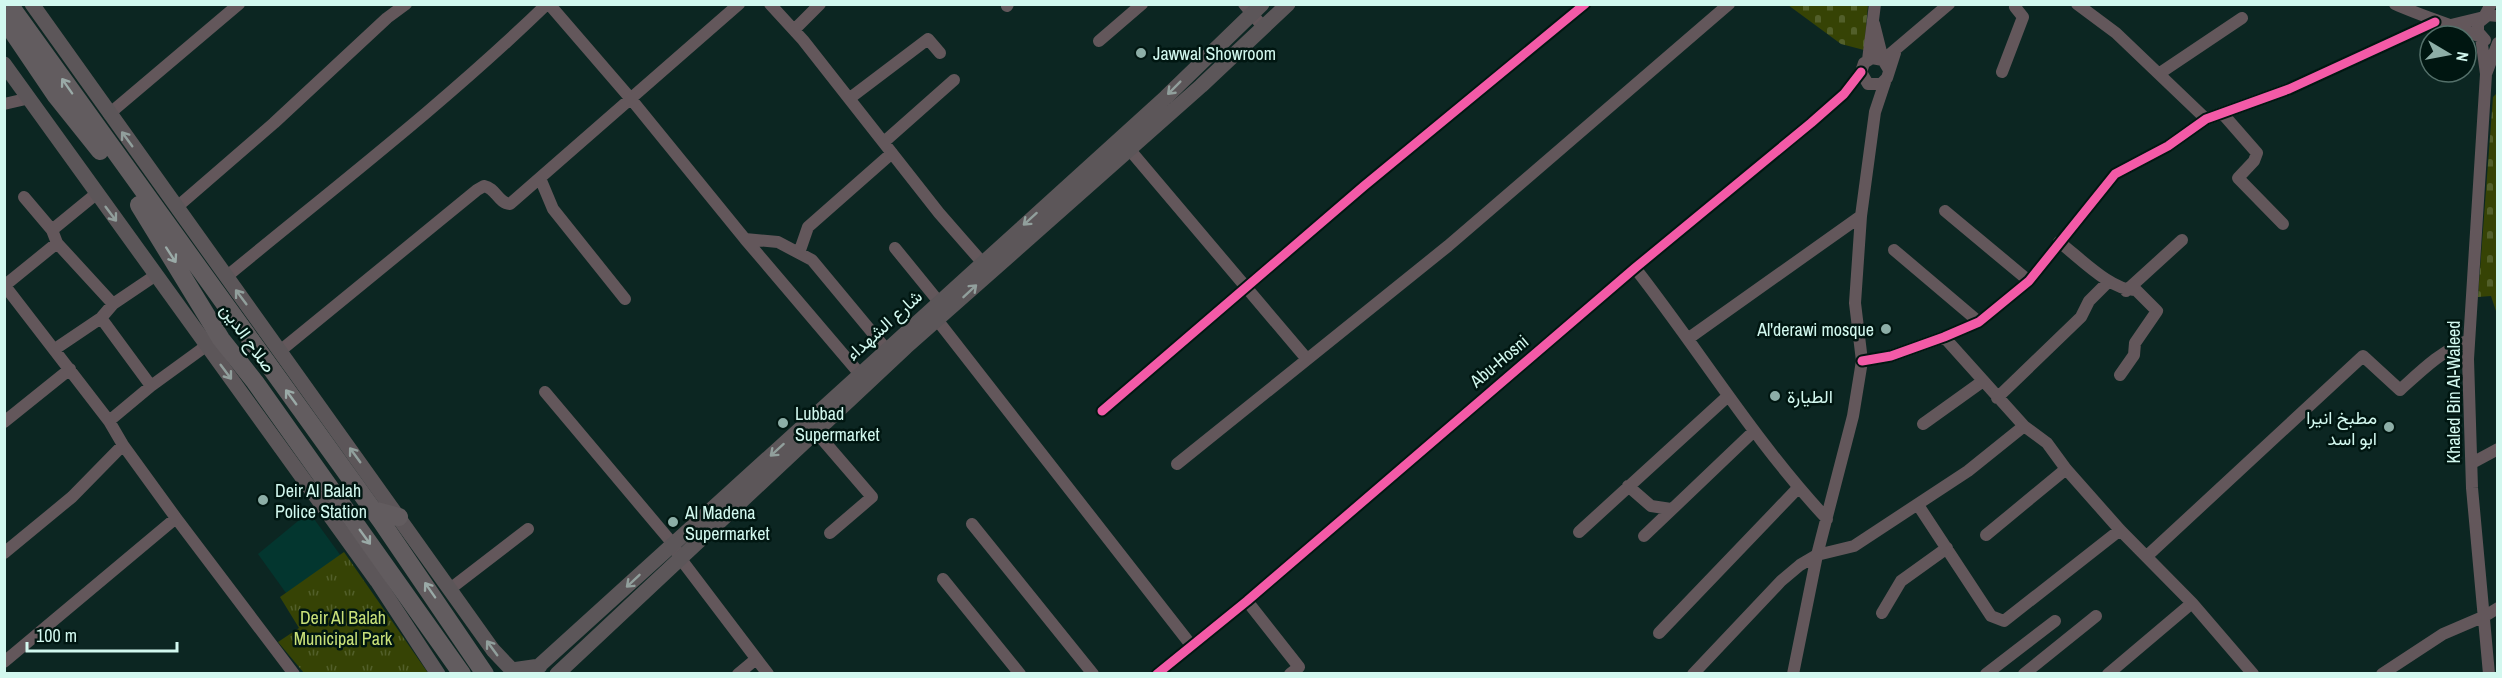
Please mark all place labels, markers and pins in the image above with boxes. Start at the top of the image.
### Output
place label: Jawwal Showroom [1153,41,1276,66]
marker: Jawwal Showroom [1134,46,1148,60]
place label: Al'derawi mosque [1756,317,1874,342]
marker: Al'derawi mosque [1879,322,1893,336]
place label: الطيارة [1787,384,1833,409]
marker: الطيارة [1768,389,1782,403]
place label: Lubbad Supermarket [795,401,880,447]
place label: مطبخ انيرا ابو اسد [2306,405,2377,451]
marker: Lubbad Supermarket [776,416,790,430]
marker: مطبخ انيرا ابو اسد [2382,420,2396,434]
place label: Deir Al Balah Police Station [275,478,367,524]
marker: Deir Al Balah Police Station [256,493,270,507]
place label: Al Madena Supermarket [684,500,770,546]
marker: Al Madena Supermarket [666,515,680,529]

